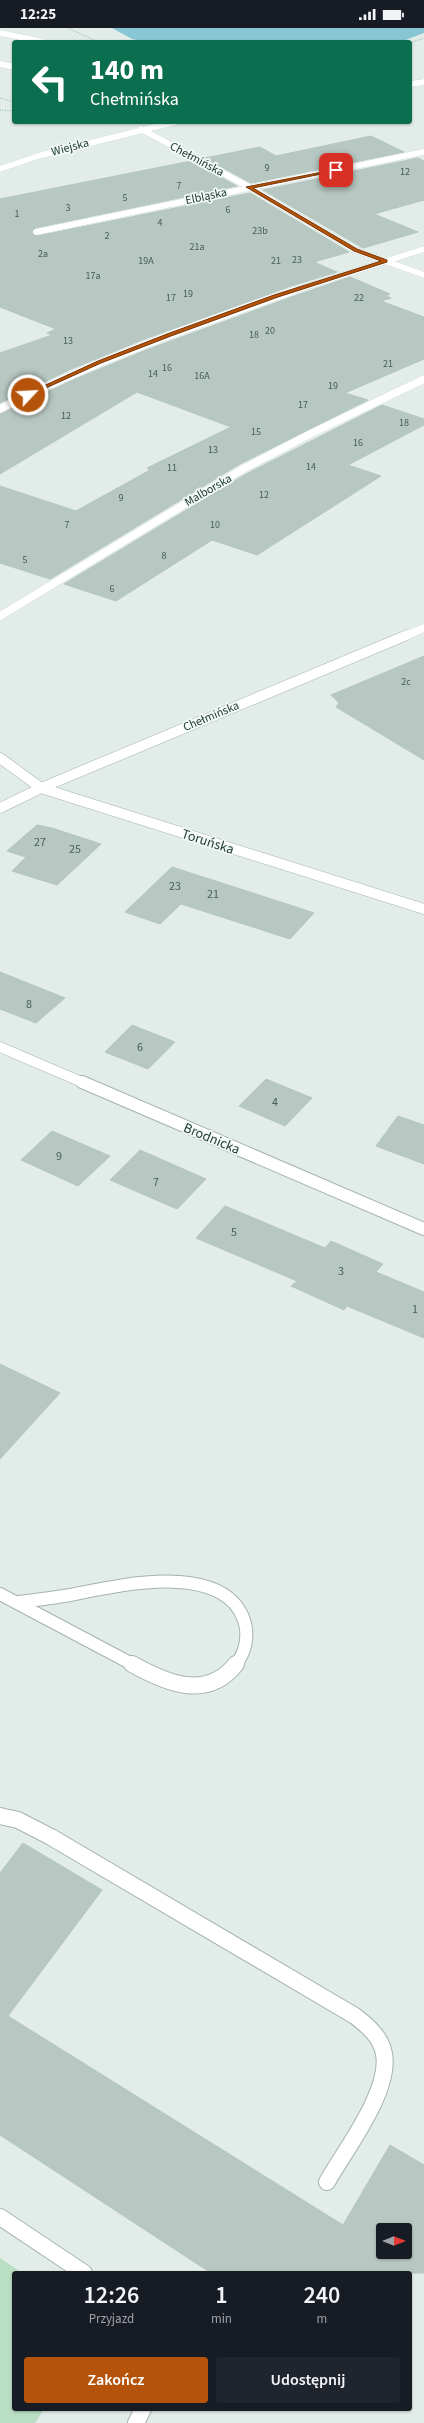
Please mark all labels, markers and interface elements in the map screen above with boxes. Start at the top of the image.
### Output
text: 12:25 [20,4,56,25]
text: 140 m [90,50,164,90]
icon: left [24,56,76,108]
text: Chełmińska [90,87,179,112]
street label: Wiejska [49,134,91,161]
street label: Chełmińska [167,138,227,181]
pin [319,153,353,187]
icon: arrive [325,159,347,181]
house number: 9 [265,161,270,175]
house number: 12 [400,165,410,179]
house number: 7 [177,179,182,193]
street label: Elbląska [184,184,228,209]
house number: 5 [123,191,128,205]
house number: 3 [66,201,71,215]
house number: 6 [226,203,231,217]
house number: 1 [15,207,20,221]
house number: 4 [158,216,163,230]
house number: 23b [252,224,268,238]
house number: 2 [105,229,110,243]
house number: 21a [190,240,204,254]
house number: 2a [38,247,48,261]
house number: 23 [292,253,302,267]
house number: 19A [138,254,154,268]
house number: 21 [271,254,281,268]
house number: 17a [86,269,100,283]
house number: 19 [183,287,193,301]
house number: 17 [166,291,176,305]
house number: 22 [354,291,364,305]
house number: 20 [265,324,275,338]
house number: 18 [249,328,259,342]
house number: 13 [63,334,73,348]
house number: 21 [383,357,393,371]
house number: 16 [162,361,172,375]
house number: 14 [148,367,158,381]
house number: 16A [194,369,210,383]
position arrow [7,374,49,416]
house number: 19 [328,379,338,393]
house number: 17 [298,398,308,412]
house number: 12 [61,409,71,423]
house number: 18 [399,416,409,430]
house number: 15 [251,425,261,439]
house number: 16 [353,436,363,450]
house number: 13 [208,443,218,457]
house number: 14 [306,460,316,474]
house number: 11 [167,461,177,475]
street label: Malborska [181,470,235,511]
house number: 12 [259,488,269,502]
house number: 9 [119,491,124,505]
house number: 7 [65,518,70,532]
house number: 10 [210,518,220,532]
house number: 8 [162,549,167,563]
house number: 5 [23,553,28,567]
house number: 6 [110,582,115,596]
house number: 2c [401,675,411,689]
street label: Chełmińska [181,697,242,736]
street label: Toruńska [179,824,236,860]
house number: 27 [34,834,46,851]
house number: 25 [69,841,81,858]
house number: 23 [169,878,181,895]
house number: 21 [207,886,219,903]
house number: 8 [26,996,32,1013]
house number: 6 [137,1039,143,1056]
house number: 4 [272,1094,278,1111]
street label: Brodnicka [180,1118,243,1160]
house number: 9 [56,1148,62,1165]
house number: 7 [153,1174,159,1191]
house number: 5 [231,1224,237,1241]
house number: 3 [338,1263,344,1280]
house number: 1 [412,1301,418,1318]
north arrow [376,2223,412,2259]
map controls [376,2223,412,2259]
text: 12:26 [84,2278,139,2313]
text: 1 [215,2278,228,2313]
text: 240 [304,2278,340,2313]
text: Przyjazd [89,2310,134,2328]
text: min [211,2310,232,2328]
text: m [317,2310,327,2328]
button: Zakończ [24,2357,208,2403]
button: Udostępnij [216,2357,400,2403]

